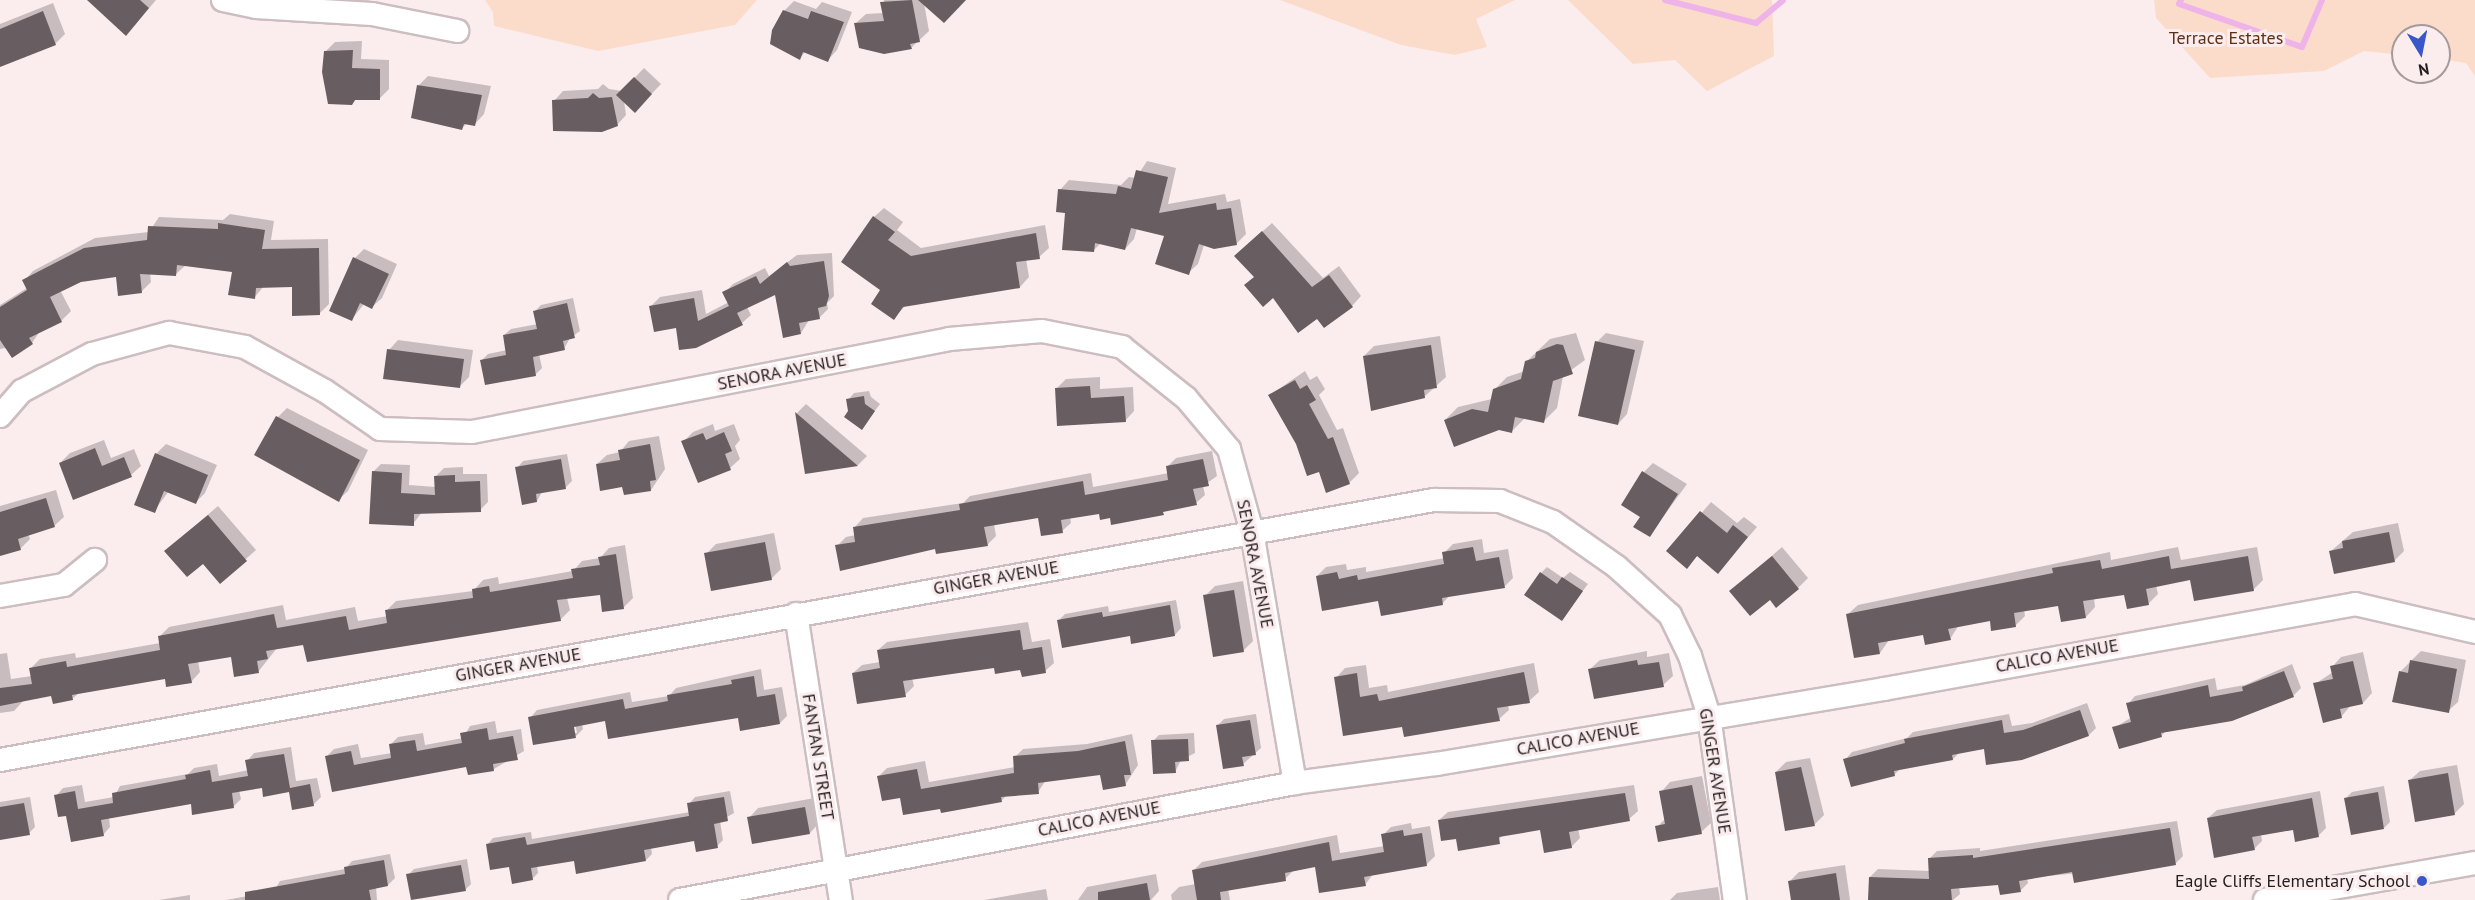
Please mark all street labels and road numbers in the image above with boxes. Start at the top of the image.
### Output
street label: SENORA AVENUE [715,349,849,395]
street label: SENORA AVENUE [1232,497,1278,631]
street label: GINGER AVENUE [931,556,1061,600]
street label: CALICO AVENUE [1994,635,2120,677]
street label: GINGER AVENUE [453,643,583,687]
street label: FANTAN STREET [797,692,839,822]
street label: GINGER AVENUE [1694,706,1736,836]
street label: CALICO AVENUE [1515,718,1641,760]
street label: CALICO AVENUE [1036,796,1162,842]

